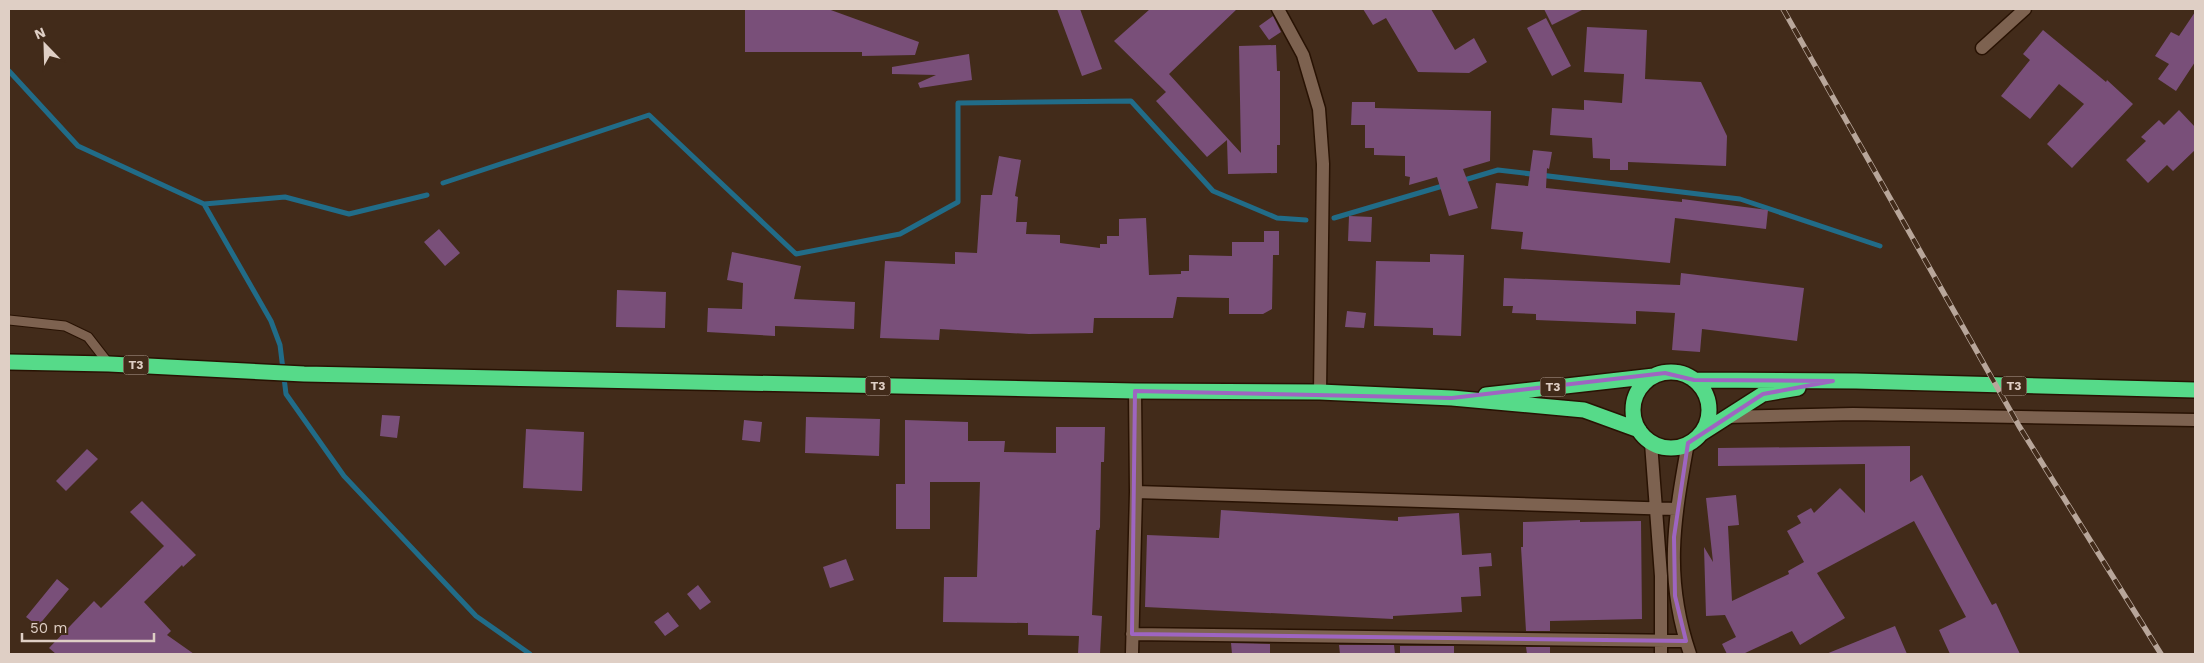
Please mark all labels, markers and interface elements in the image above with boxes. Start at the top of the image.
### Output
north arrow [20,20,70,70]
text: N [32,24,48,42]
road number: T3 [124,356,148,374]
road number: T3 [866,376,890,396]
road number: T3 [2002,376,2026,396]
road number: T3 [1540,378,1566,397]
scale bar [22,610,155,642]
text: 50 m [30,619,67,637]

